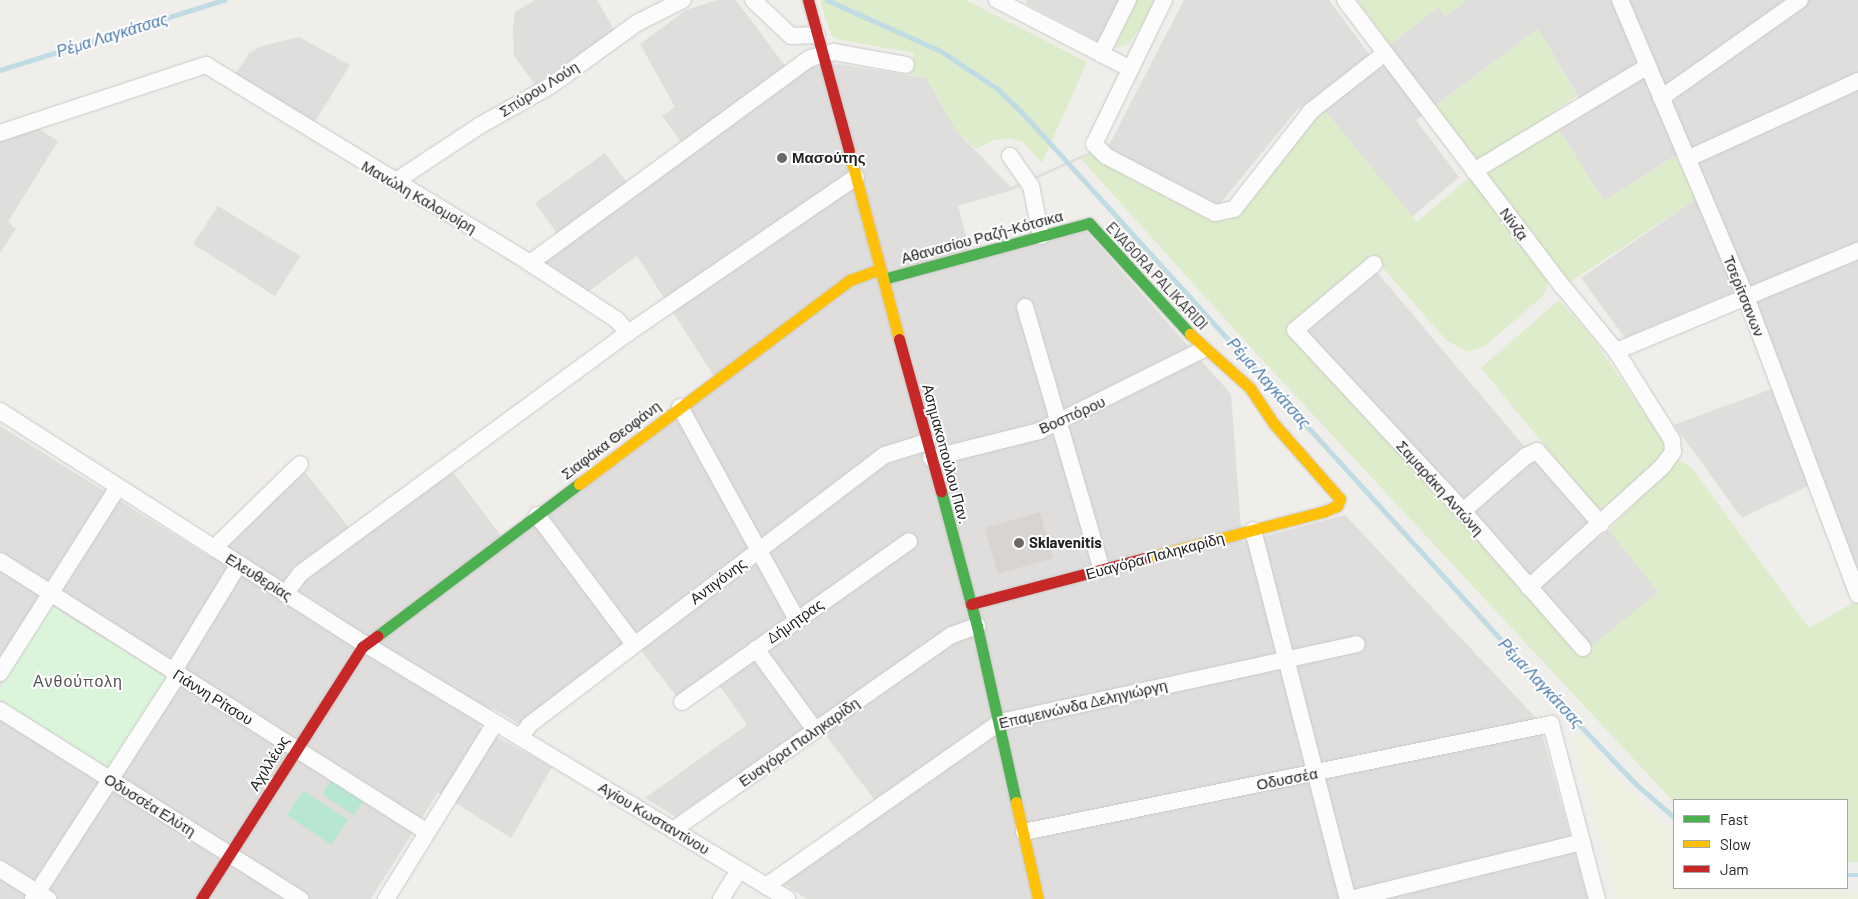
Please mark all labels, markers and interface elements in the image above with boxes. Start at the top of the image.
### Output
water label: Ρέμα Λαγκάτσας [54,9,170,61]
street label: Σπύρου Λούη [496,57,582,121]
place label: Μασούτης [792,149,866,167]
marker: Μασούτης [776,152,788,164]
street label: Μανώλη Καλομοίρη [358,157,480,237]
street label: Νίνζα [1496,204,1532,244]
street label: Αθανασίου Ραζή-Κότσικα [899,207,1065,267]
street label: EVAGORA PALIKARIDI [1102,218,1212,334]
street label: Τσερίτσανων [1720,253,1768,339]
water label: Ρέμα Λαγκάτσας [1223,334,1315,432]
street label: Ασημακοπούλου Παν. [919,382,973,526]
street label: Βοσπόρου [1036,392,1108,438]
street label: Σιαφάκα Θεοφάνη [558,397,664,483]
street label: Σαμαράκη Αντώνη [1393,437,1487,539]
street label: Ευαγόρα Παληκαρίδη [1084,529,1226,583]
place label: Sklavenitis [1029,534,1102,552]
marker: Sklavenitis [1013,537,1025,549]
street label: Ελευθερίας [222,549,296,605]
street label: Αντιγόνης [686,554,750,608]
street label: Δήμητρας [763,595,827,647]
water label: Ρέμα Λαγκάτσας [1495,634,1587,732]
street label: Γιάννη Ρίτσου [170,665,256,729]
district label: Ανθούπολη [32,671,124,691]
street label: Επαμεινώνδα Δεληγιώργη [997,676,1169,732]
street label: Ευαγόρα Παληκαρίδη [735,694,863,790]
street label: Αχιλλέως [245,732,293,794]
street label: Οδυσσέα [1255,764,1319,794]
street label: Οδυσσέα Ελύτη [101,770,199,840]
street label: Αγίου Κωσταντίνου [595,778,713,858]
legend [1673,799,1848,889]
text: Fast [1720,810,1748,828]
text: Slow [1720,835,1751,853]
text: Jam [1720,860,1749,878]

